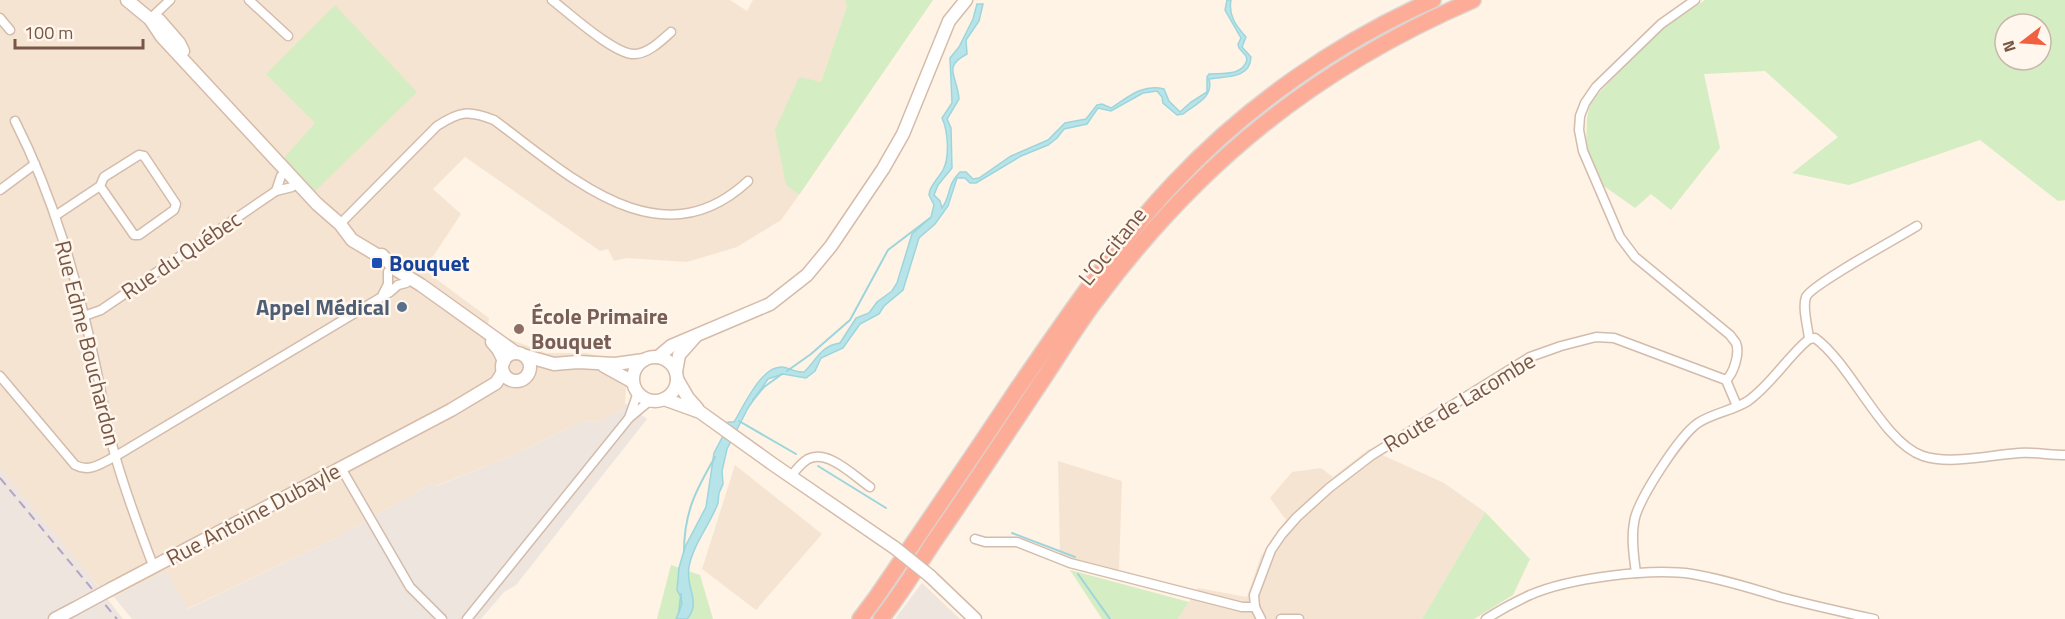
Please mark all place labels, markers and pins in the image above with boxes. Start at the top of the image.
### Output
place label: Bouquet [389,246,470,280]
marker: Bouquet [370,256,384,270]
place label: Appel Médical [256,290,390,324]
place label: École Primaire Bouquet [531,299,668,358]
marker: Appel Médical [395,300,409,314]
marker: École Primaire Bouquet [512,322,526,336]

